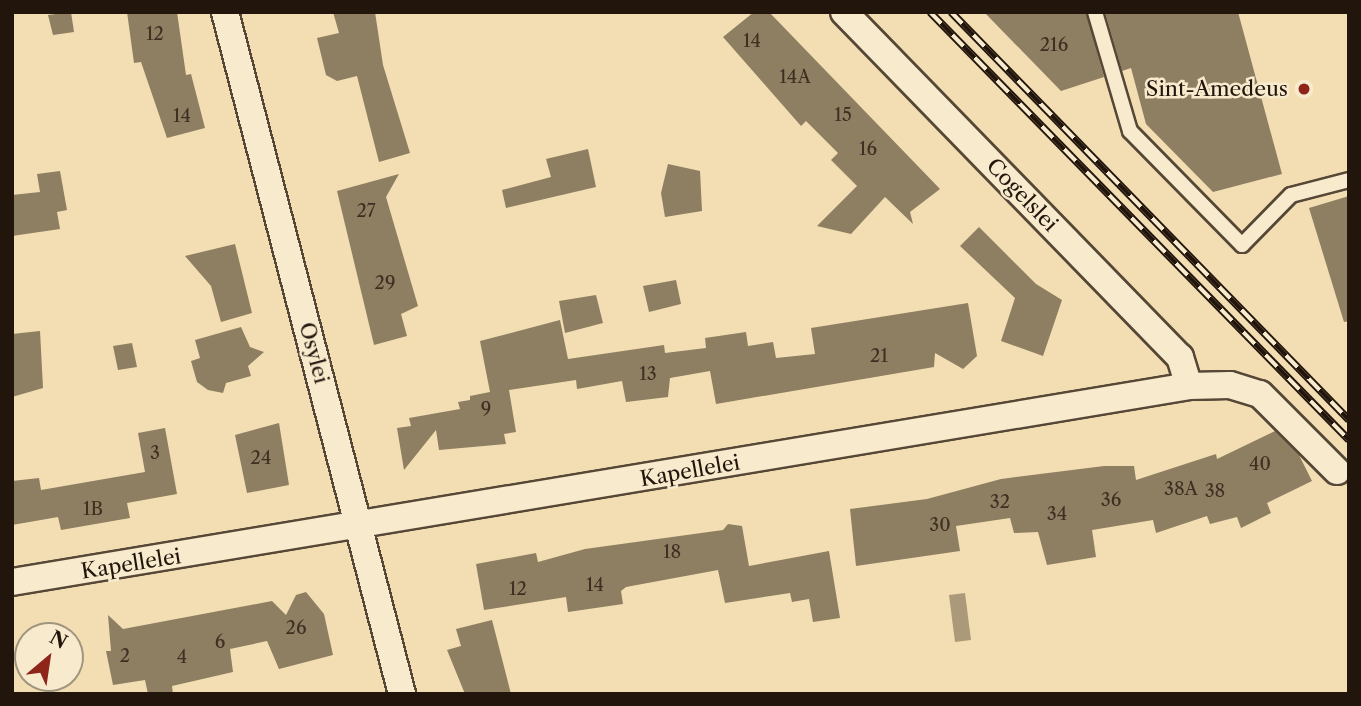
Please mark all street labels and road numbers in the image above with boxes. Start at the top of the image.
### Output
street label: Cogelslei [981,153,1063,237]
street label: Osylei [294,320,334,386]
street label: Kapellelei [638,450,742,492]
street label: Kapellelei [79,544,183,584]

